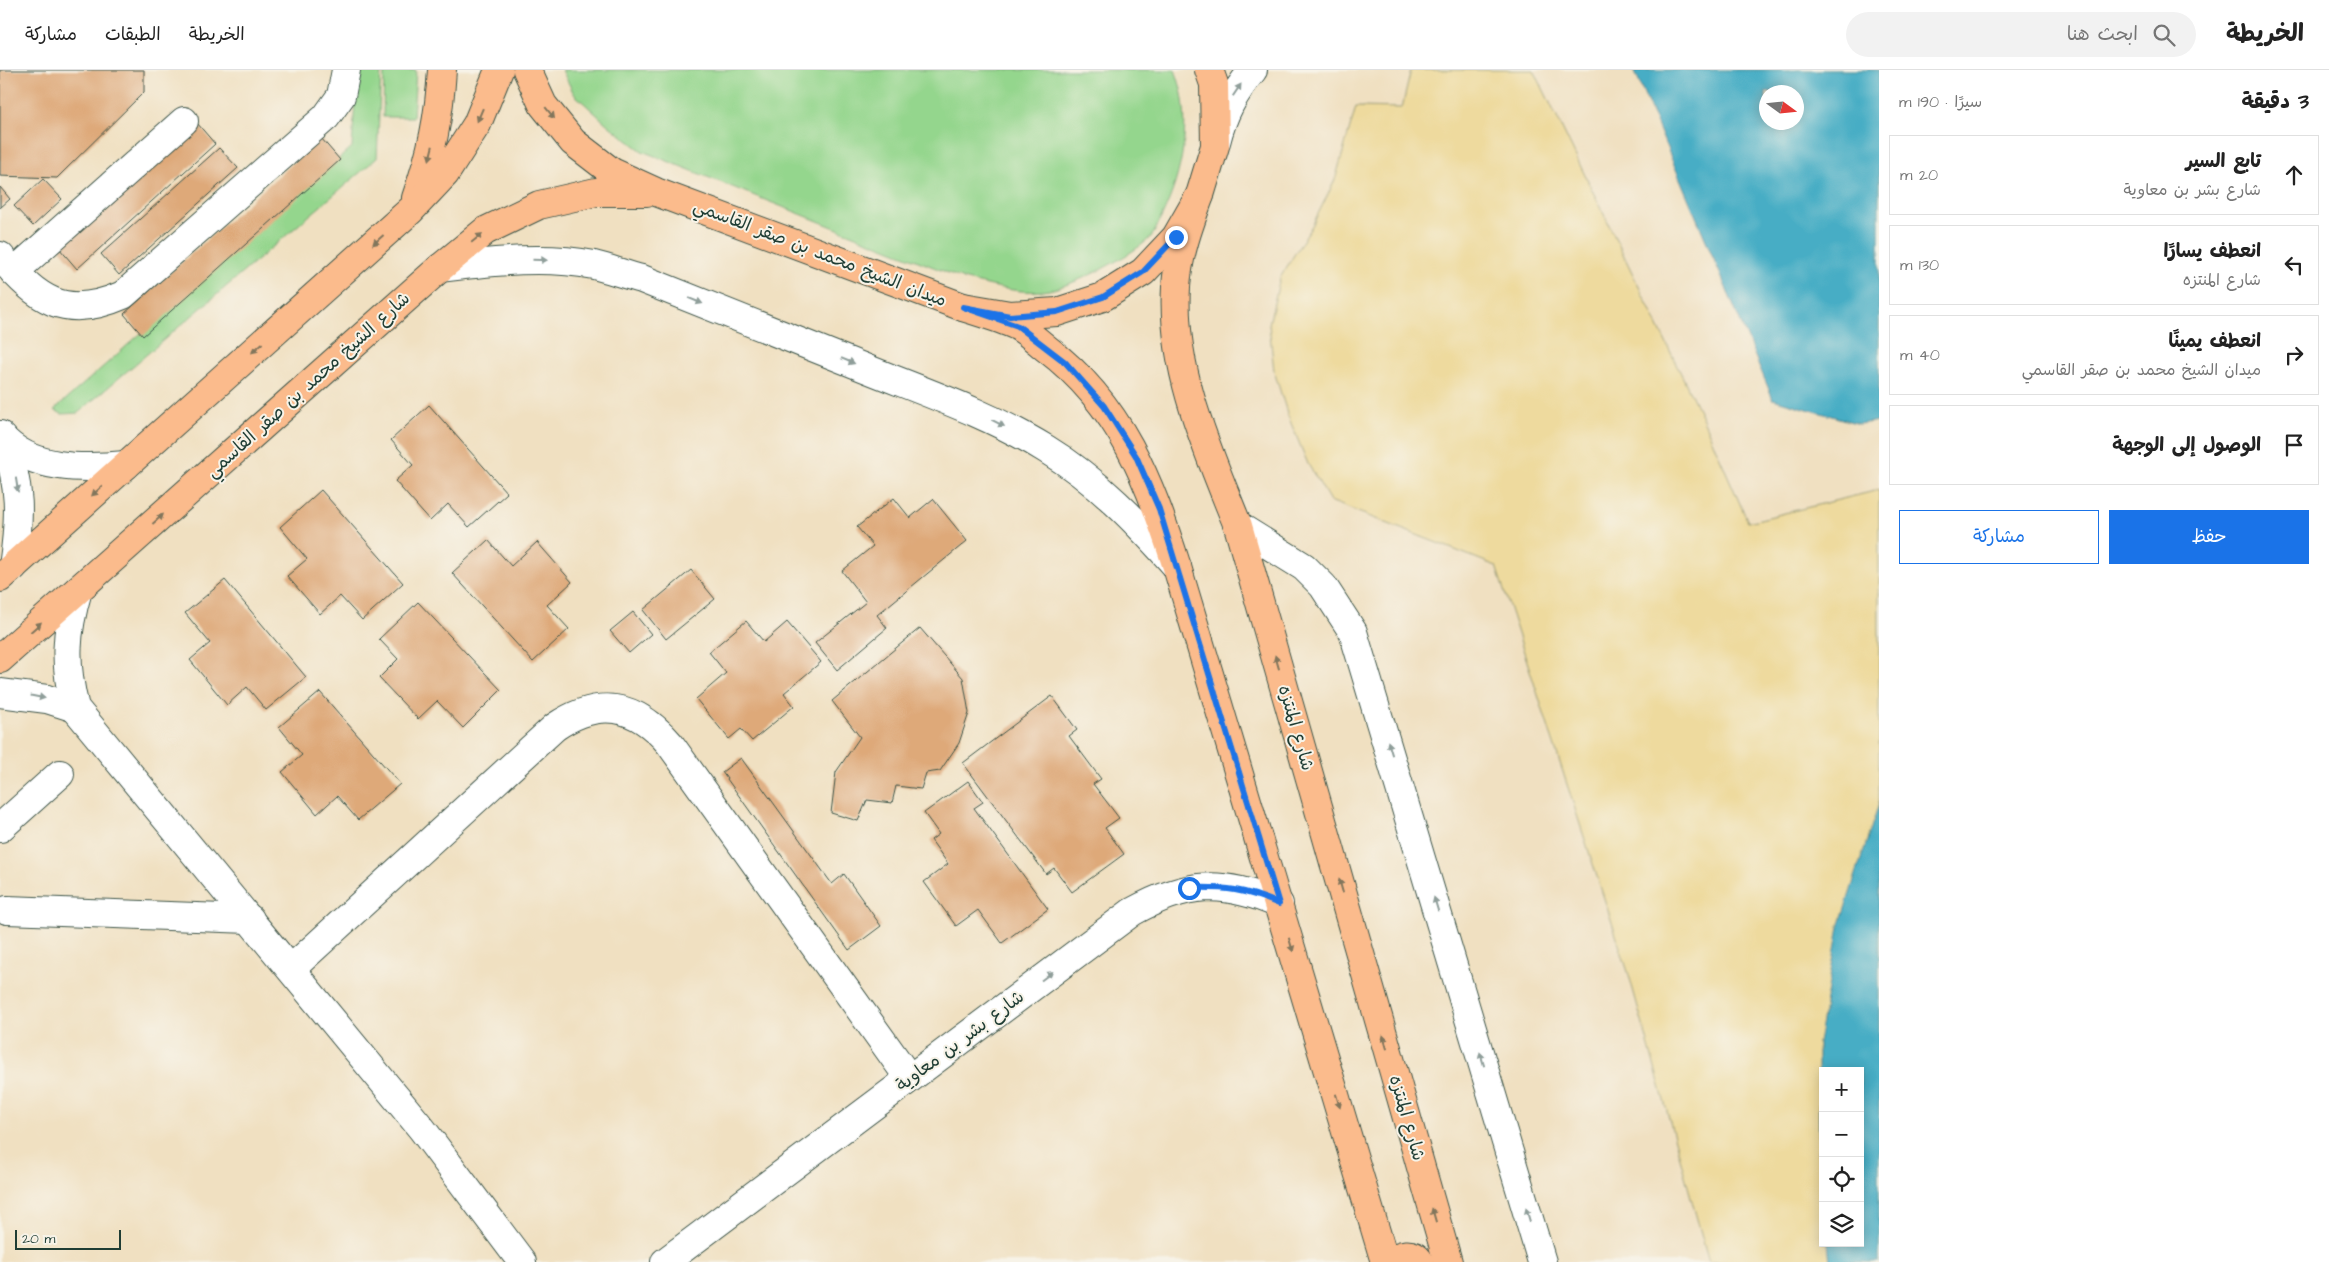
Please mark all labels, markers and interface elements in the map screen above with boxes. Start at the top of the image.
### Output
search box [1846,12,2196,57]
text: الخريطة [2226,17,2304,51]
text: ابحث هنا [2067,21,2138,48]
icon: search [2150,21,2178,49]
text: مشاركة [25,22,77,47]
text: الطبقات [105,22,161,47]
text: الخريطة [189,22,245,47]
one-way arrow [1233,83,1242,97]
north arrow [1759,85,1804,130]
text: 3 دقيقة [2241,87,2309,116]
text: سيرًا · 190 m [1899,91,1982,113]
one-way arrow [544,106,555,119]
one-way arrow [476,108,484,122]
one-way arrow [427,145,435,160]
text: تابع السير [2186,148,2261,175]
icon: ahead [2280,161,2308,189]
text: 20 m [1900,164,1938,186]
text: شارع بشر بن معاوية [2124,179,2261,201]
street label: ميدان الشيخ محمد بن صقر القاسمي [689,193,950,316]
route end [1165,226,1188,249]
one-way arrow [470,233,483,244]
one-way arrow [372,234,385,245]
text: انعطف يسارًا [2164,238,2261,265]
icon: left [2280,251,2308,279]
text: 130 m [1900,254,1939,276]
one-way arrow [533,256,549,264]
text: شارع المنتزه [2183,269,2261,291]
street label: شارع الشيخ محمد بن صقر القاسمي [200,286,418,486]
one-way arrow [689,298,704,305]
text: انعطف يمينًا [2169,328,2261,355]
icon: right [2280,341,2308,369]
one-way arrow [252,342,264,354]
text: 40 m [1900,344,1940,366]
one-way arrow [840,358,855,365]
text: ميدان الشيخ محمد بن صقر القاسمي [2022,359,2261,381]
one-way arrow [991,419,1005,427]
icon: arrive [2280,431,2308,459]
text: الوصول إلى الوجهة [2112,432,2261,459]
one-way arrow [14,477,22,493]
one-way arrow [91,485,103,496]
button: مشاركة [1899,510,2099,564]
button: حفظ [2109,510,2309,564]
one-way arrow [151,513,163,525]
one-way arrow [30,621,43,632]
one-way arrow [1273,655,1281,670]
street label: شارع المنتزه [1272,682,1320,774]
one-way arrow [31,694,47,702]
one-way arrow [1385,740,1393,755]
route start [1178,877,1201,900]
one-way arrow [1336,878,1344,893]
one-way arrow [1431,896,1439,911]
one-way arrow [1288,938,1296,953]
one-way arrow [1040,971,1054,981]
street label: شارع بشر بن معاوية [891,984,1029,1098]
one-way arrow [1381,1034,1389,1050]
one-way arrow [1477,1052,1485,1067]
map controls [1819,1067,1864,1247]
button: + [1819,1067,1864,1112]
street label: شارع المنتزه [1383,1072,1431,1164]
one-way arrow [1334,1094,1342,1109]
button: − [1819,1112,1864,1157]
button: locate [1819,1157,1864,1202]
button: layers [1819,1202,1864,1247]
one-way arrow [1430,1208,1438,1223]
one-way arrow [1524,1208,1532,1223]
scale bar [15,1227,121,1250]
text: 20 m [22,1229,55,1249]

